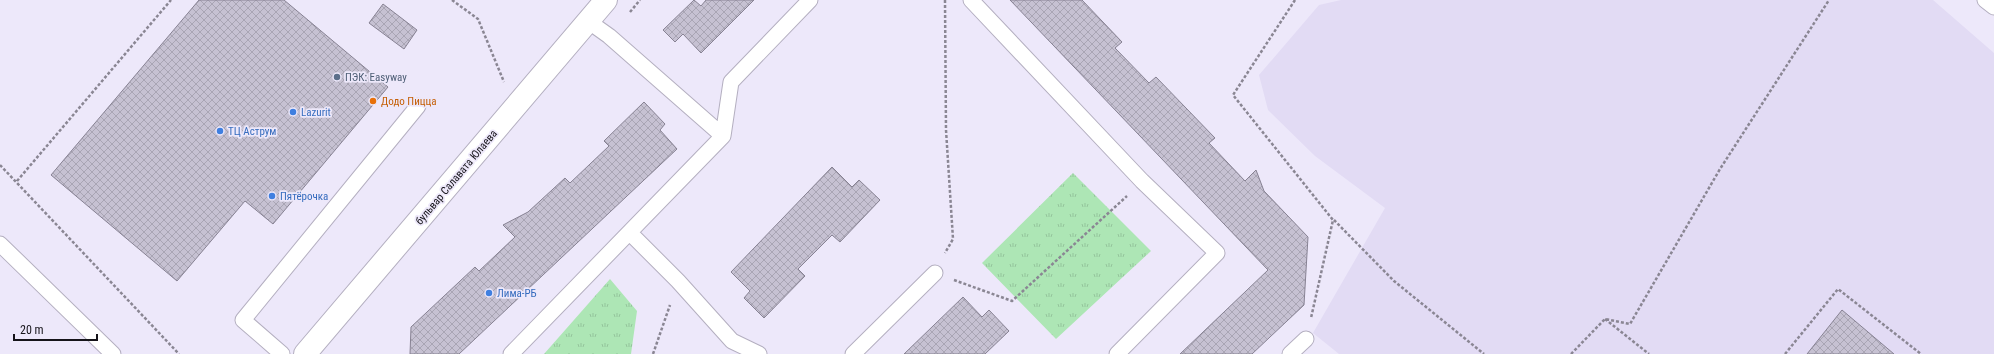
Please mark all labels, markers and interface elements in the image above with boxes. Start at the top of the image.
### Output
place label: ПЭК: Easyway [345,71,407,84]
marker: ПЭК: Easyway [332,72,342,82]
place label: Додо Пицца [381,95,437,108]
marker: Додо Пицца [368,96,378,106]
place label: Lazurit [301,106,331,119]
marker: Lazurit [288,107,298,117]
place label: ТЦ Аструм [228,125,276,138]
marker: ТЦ Аструм [215,126,225,136]
street label: бульвар Салавата Юлаева [413,127,500,227]
place label: Пятёрочка [280,190,328,203]
marker: Пятёрочка [267,191,277,201]
place label: Лима-РБ [497,287,537,300]
marker: Лима-РБ [484,288,494,298]
scale bar [14,316,97,342]
text: 20 m [20,323,44,337]

